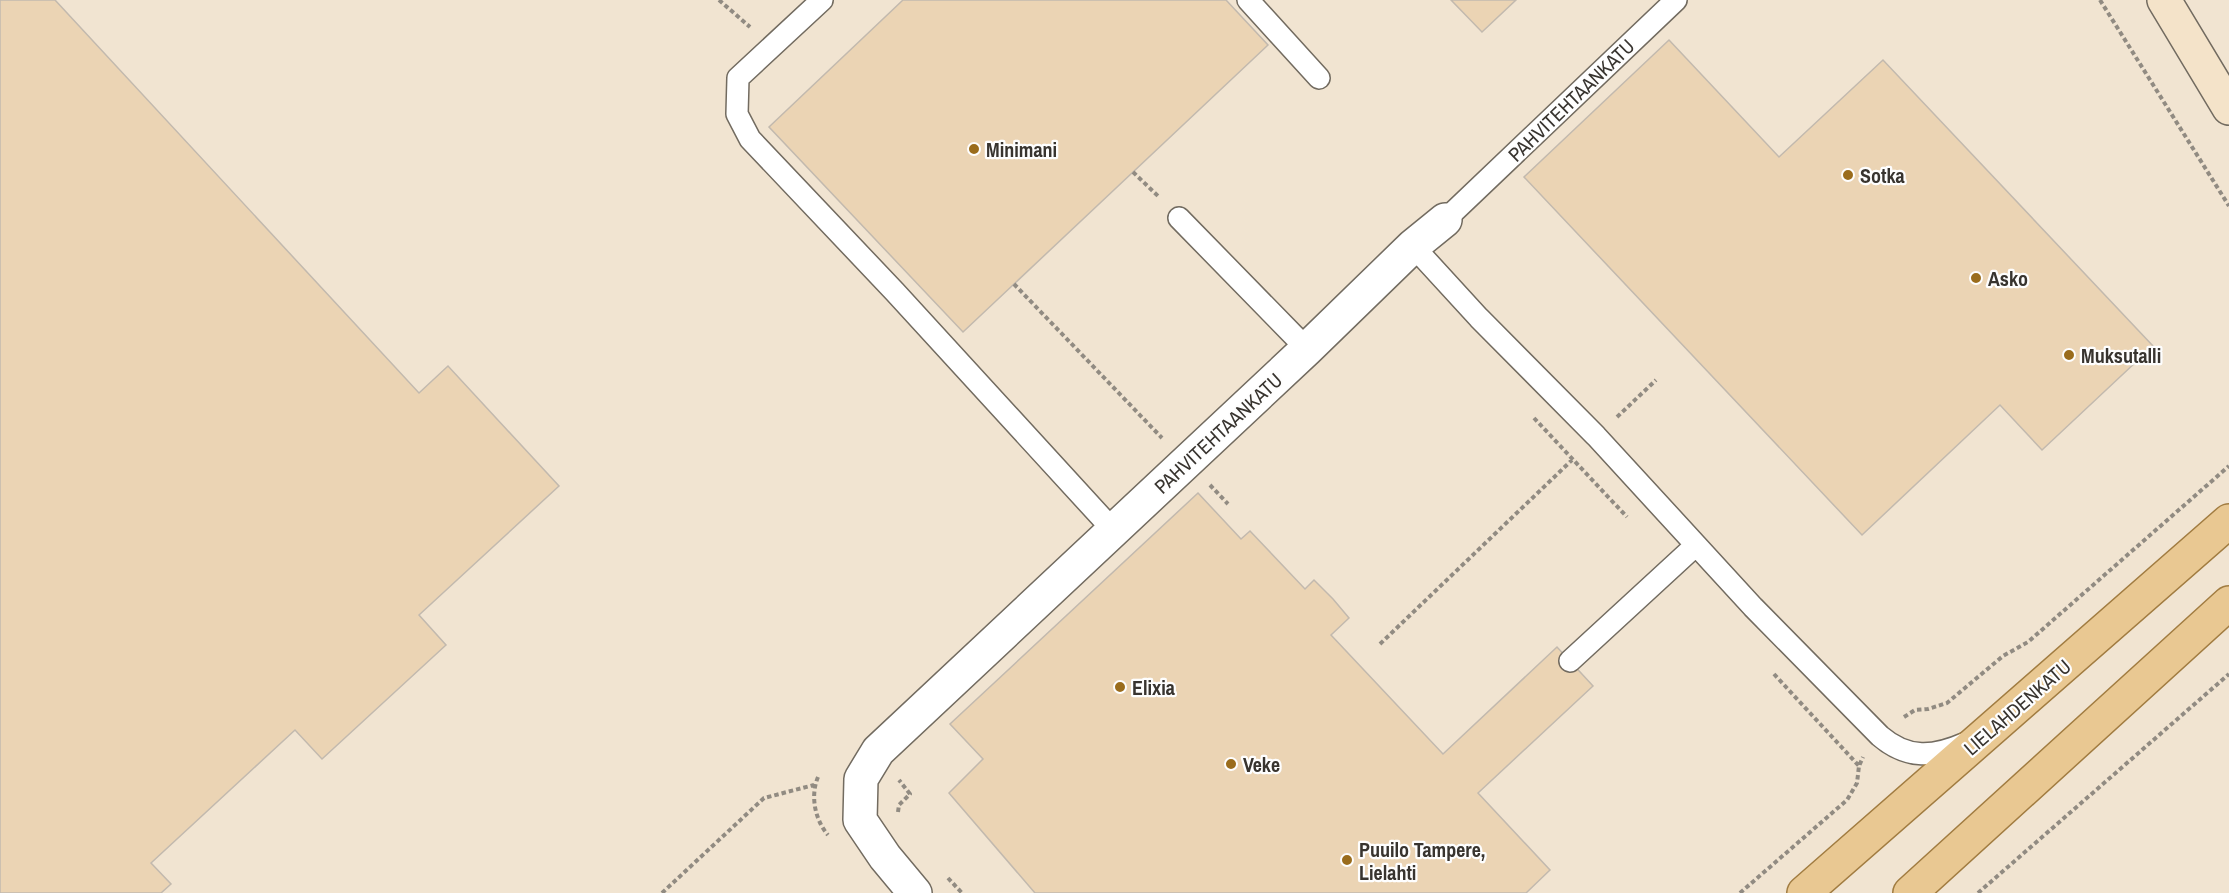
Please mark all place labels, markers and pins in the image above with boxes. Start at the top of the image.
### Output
place label: Minimani [986,136,1057,163]
marker: Minimani [967,142,981,156]
place label: Sotka [1860,162,1905,189]
marker: Sotka [1841,168,1855,182]
place label: Asko [1988,265,2028,292]
marker: Asko [1969,271,1983,285]
place label: Muksutalli [2081,342,2161,369]
marker: Muksutalli [2062,348,2076,362]
place label: Elixia [1132,674,1175,701]
marker: Elixia [1113,680,1127,694]
place label: Veke [1243,751,1280,778]
marker: Veke [1224,757,1238,771]
place label: Puuilo Tampere, Lielahti [1359,836,1485,886]
marker: Puuilo Tampere, Lielahti [1340,853,1354,867]

